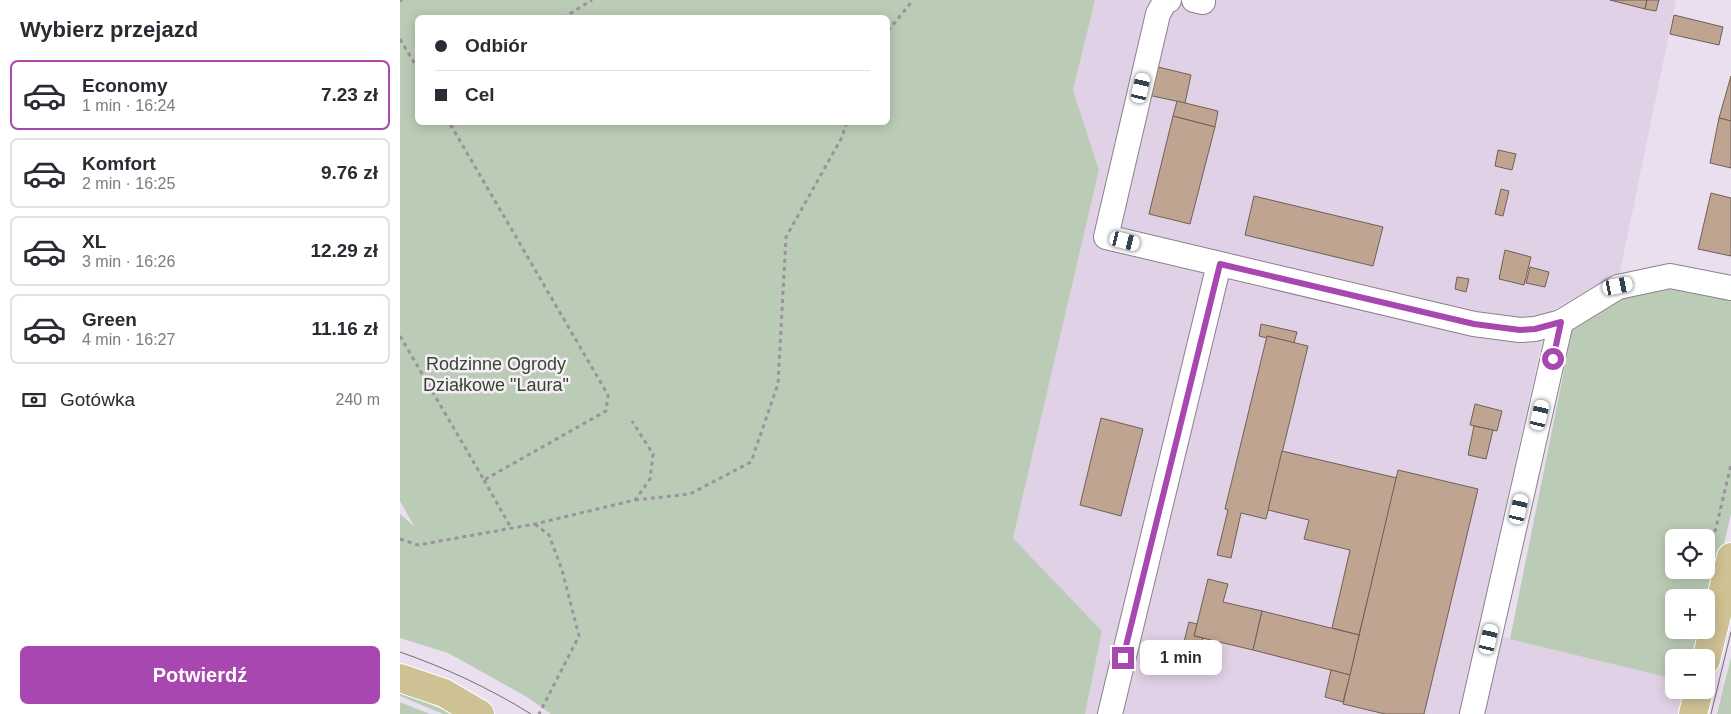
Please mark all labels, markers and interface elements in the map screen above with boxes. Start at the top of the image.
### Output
text: Wybierz przejazd [20,17,198,42]
text: Odbiór [465,35,527,56]
car [1130,72,1151,104]
icon: car [22,73,67,118]
text: Economy [82,75,168,96]
text: 7.23 zł [321,84,378,105]
text: Cel [465,84,495,105]
text: 1 min · 16:24 [82,97,175,114]
icon: car [22,151,67,196]
text: Komfort [82,153,156,174]
text: 9.76 zł [321,162,378,183]
text: 2 min · 16:25 [82,175,175,192]
icon: car [22,229,67,274]
car [1108,230,1141,252]
text: XL [82,231,106,252]
text: 12.29 zł [310,240,378,261]
text: 3 min · 16:26 [82,253,175,270]
car [1601,276,1634,296]
icon: car [22,307,67,352]
text: Green [82,309,137,330]
text: 11.16 zł [311,318,378,339]
text: 4 min · 16:27 [82,331,175,348]
route start [1542,348,1564,370]
park label: Rodzinne Ogrody Działkowe "Laura" [423,354,569,395]
icon: cash [20,386,48,414]
text: Gotówka [60,389,135,410]
text: 240 m [336,391,380,408]
car [1529,399,1550,431]
car [1508,493,1529,525]
map controls [1665,529,1715,699]
button: locate [1665,529,1715,579]
button: + [1665,589,1715,639]
car [1478,623,1499,655]
callout: 1 min [1140,640,1223,676]
button: Potwierdź [20,646,380,704]
route end [1112,647,1134,669]
text: 1 min [1160,649,1202,666]
button: − [1665,649,1715,699]

